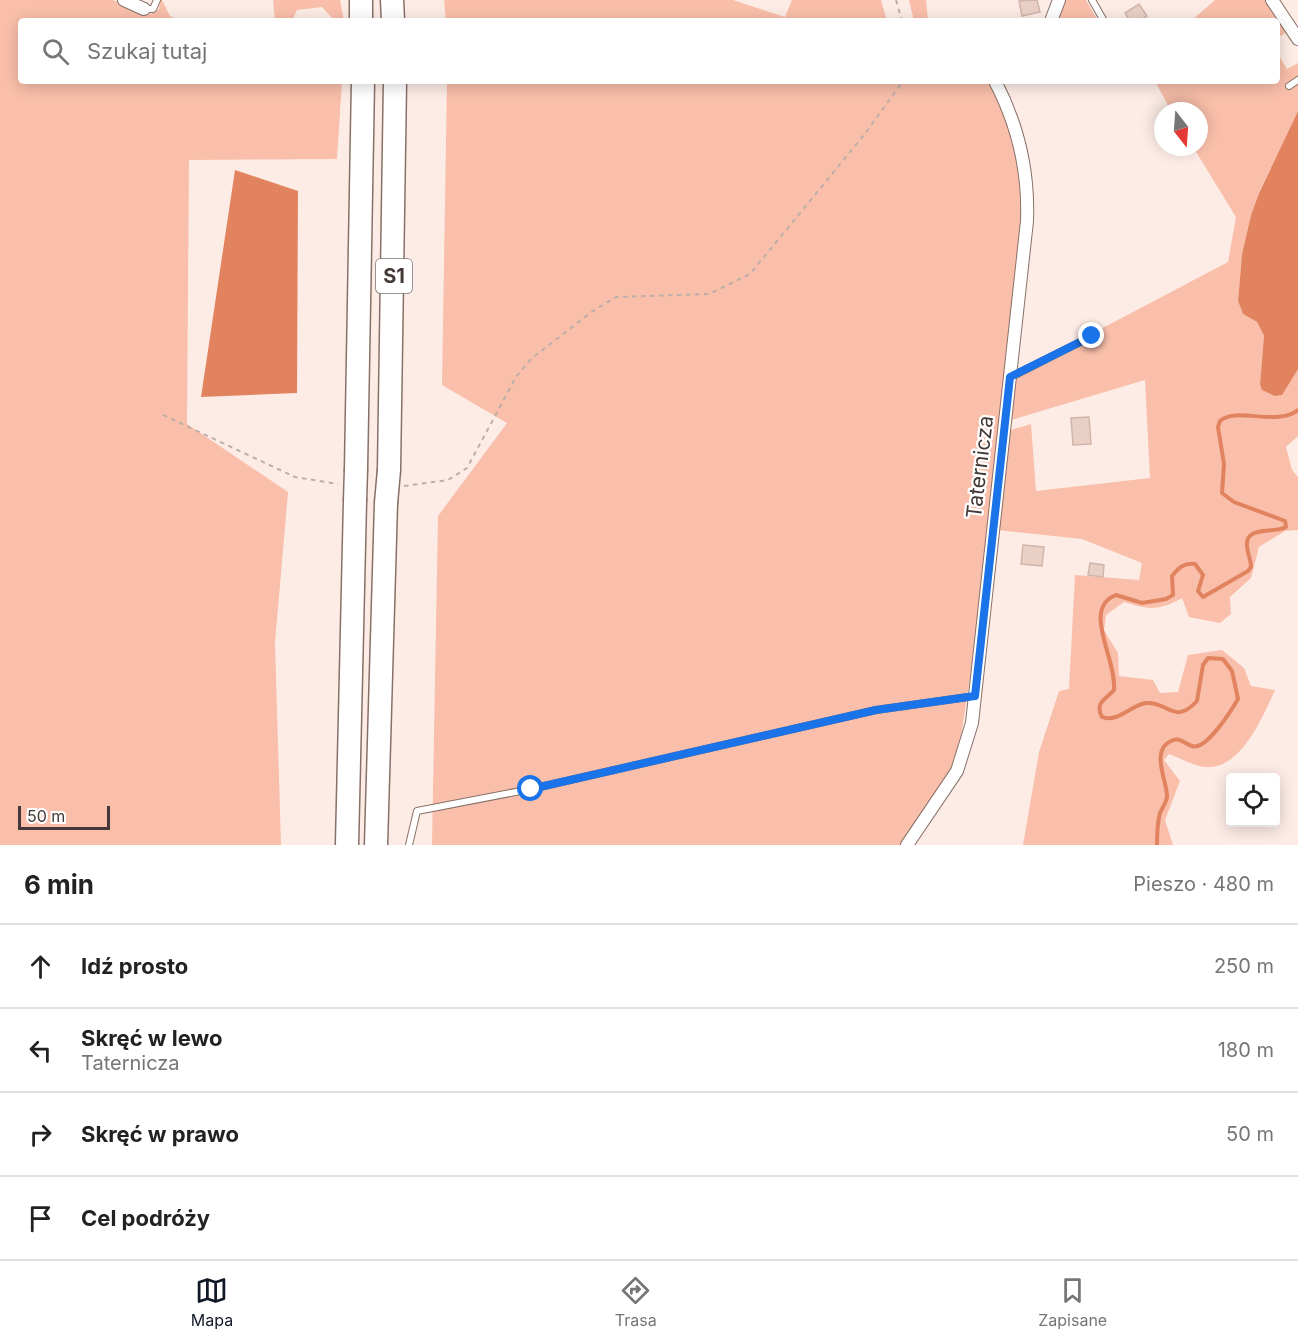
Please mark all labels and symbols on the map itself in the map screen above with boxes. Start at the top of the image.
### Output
north arrow [1154,102,1208,156]
road number: S1 [376,259,412,293]
route end [1078,322,1104,348]
street label: Taternicza [961,414,998,520]
route start [517,775,543,801]
scale bar [18,803,110,830]

